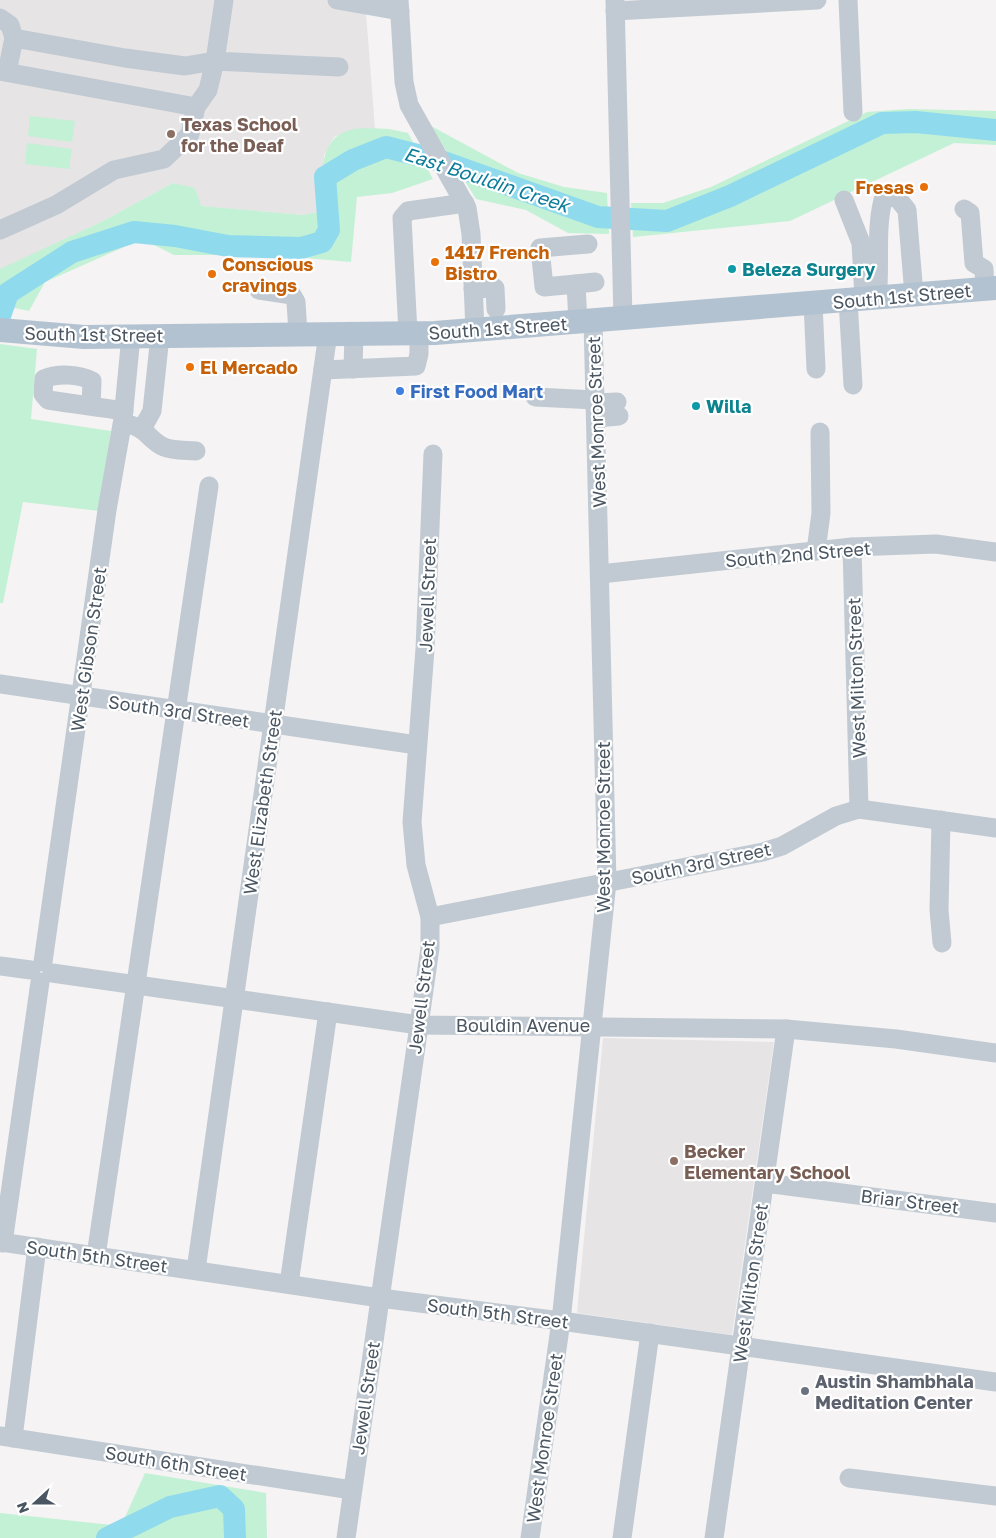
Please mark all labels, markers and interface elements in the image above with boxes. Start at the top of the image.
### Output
place label: Texas School for the Deaf [181,113,298,156]
marker: Texas School for the Deaf [165,128,177,140]
water label: East Bouldin Creek [402,141,575,217]
place label: Fresas [855,176,914,198]
marker: Fresas [918,181,930,193]
place label: 1417 French Bistro [445,241,549,284]
place label: Conscious cravings [222,253,313,296]
marker: 1417 French Bistro [429,256,441,268]
place label: Beleza Surgery [742,258,876,280]
marker: Beleza Surgery [726,263,738,275]
marker: Conscious cravings [206,268,218,280]
street label: South 1st Street [832,279,972,313]
street label: South 1st Street [428,312,568,344]
street label: South 1st Street [24,322,164,346]
street label: West Monroe Street [582,336,610,508]
place label: El Mercado [200,356,298,378]
marker: El Mercado [184,361,196,373]
place label: First Food Mart [410,380,543,402]
marker: First Food Mart [394,385,406,397]
place label: Willa [706,395,751,417]
marker: Willa [690,400,702,412]
street label: Jewell Street [414,537,440,653]
street label: South 2nd Street [724,537,872,571]
street label: West Gibson Street [66,565,110,733]
street label: West Milton Street [842,597,870,759]
street label: South 3rd Street [107,690,251,732]
street label: West Elizabeth Street [238,708,286,896]
street label: West Monroe Street [592,741,614,913]
street label: South 3rd Street [629,837,773,889]
street label: Jewell Street [403,939,439,1055]
street label: Bouldin Avenue [456,1014,590,1036]
place label: Becker Elementary School [684,1140,850,1183]
marker: Becker Elementary School [668,1155,680,1167]
street label: Briar Street [860,1184,960,1218]
street label: West Milton Street [728,1202,772,1364]
street label: South 5th Street [25,1235,169,1277]
street label: South 5th Street [426,1293,570,1333]
street label: Jewell Street [346,1340,384,1456]
street label: West Monroe Street [521,1352,567,1524]
place label: Austin Shambhala Meditation Center [815,1370,974,1413]
marker: Austin Shambhala Meditation Center [799,1385,811,1397]
street label: South 6th Street [104,1441,248,1485]
north arrow [10,1478,60,1528]
text: N [13,1500,32,1516]

